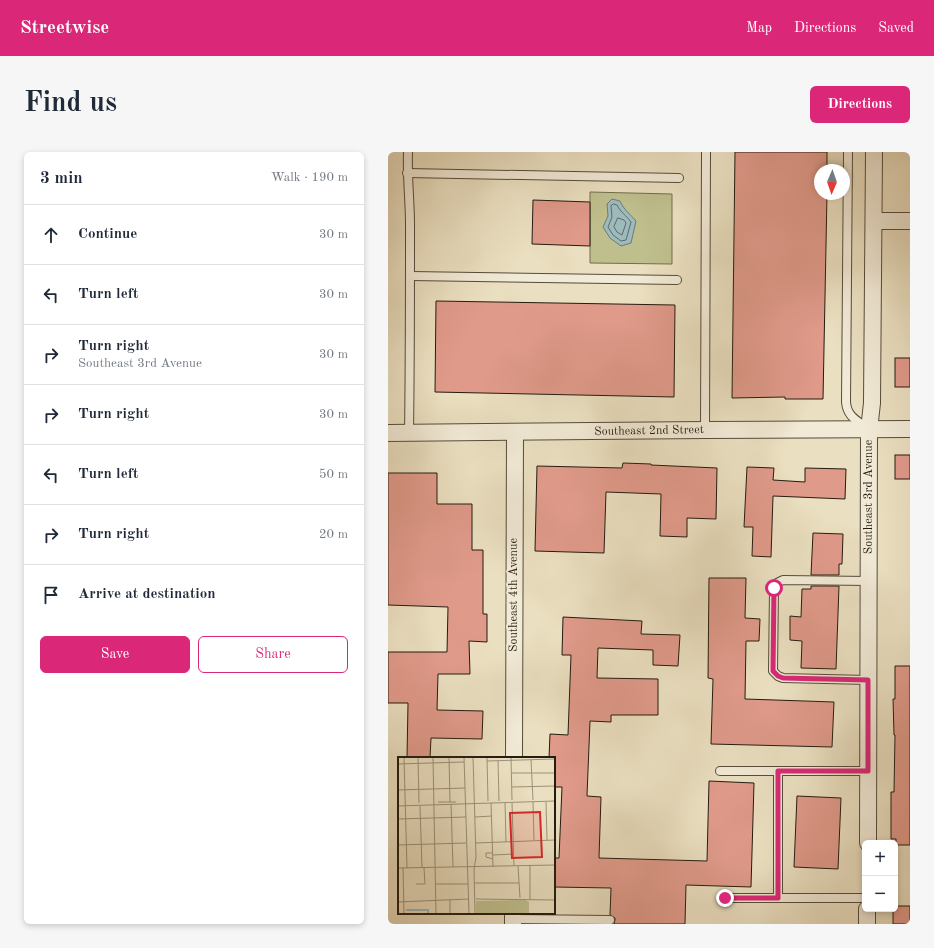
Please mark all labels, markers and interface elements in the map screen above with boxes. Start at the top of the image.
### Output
text: Streetwise [20,19,109,38]
text: Map [746,21,772,35]
text: Directions [794,21,856,35]
text: Saved [878,21,914,35]
button: Directions [810,86,910,123]
text: Find us [24,90,117,118]
north arrow [814,164,850,200]
text: 3 min [40,170,83,187]
text: Walk · 190 m [271,171,348,184]
icon: ahead [40,224,62,246]
text: Continue [78,227,137,242]
text: 30 m [319,228,348,241]
icon: left [40,284,62,306]
text: Turn left [78,287,138,302]
text: 30 m [319,288,348,301]
text: Turn right [78,339,149,354]
icon: right [40,344,62,366]
text: 30 m [319,348,348,361]
text: Southeast 3rd Avenue [78,357,202,370]
icon: right [40,404,62,426]
text: Turn right [78,407,149,422]
text: 30 m [319,408,348,421]
street label: Southeast 2nd Street [594,424,704,438]
street label: Southeast 3rd Avenue [863,439,875,554]
icon: left [40,464,62,486]
text: Turn left [78,467,138,482]
text: 50 m [319,468,348,481]
icon: right [40,524,62,546]
text: Turn right [78,527,149,542]
text: 20 m [319,528,348,541]
street label: Southeast 4th Avenue [508,538,520,652]
route start [765,579,783,597]
icon: arrive [40,584,62,606]
text: Arrive at destination [78,587,216,602]
button: Save [40,636,190,673]
button: Share [198,636,348,673]
inset map [398,757,555,914]
map controls [862,840,898,912]
button: + [862,840,898,876]
button: − [862,876,898,912]
route end [716,889,734,907]

